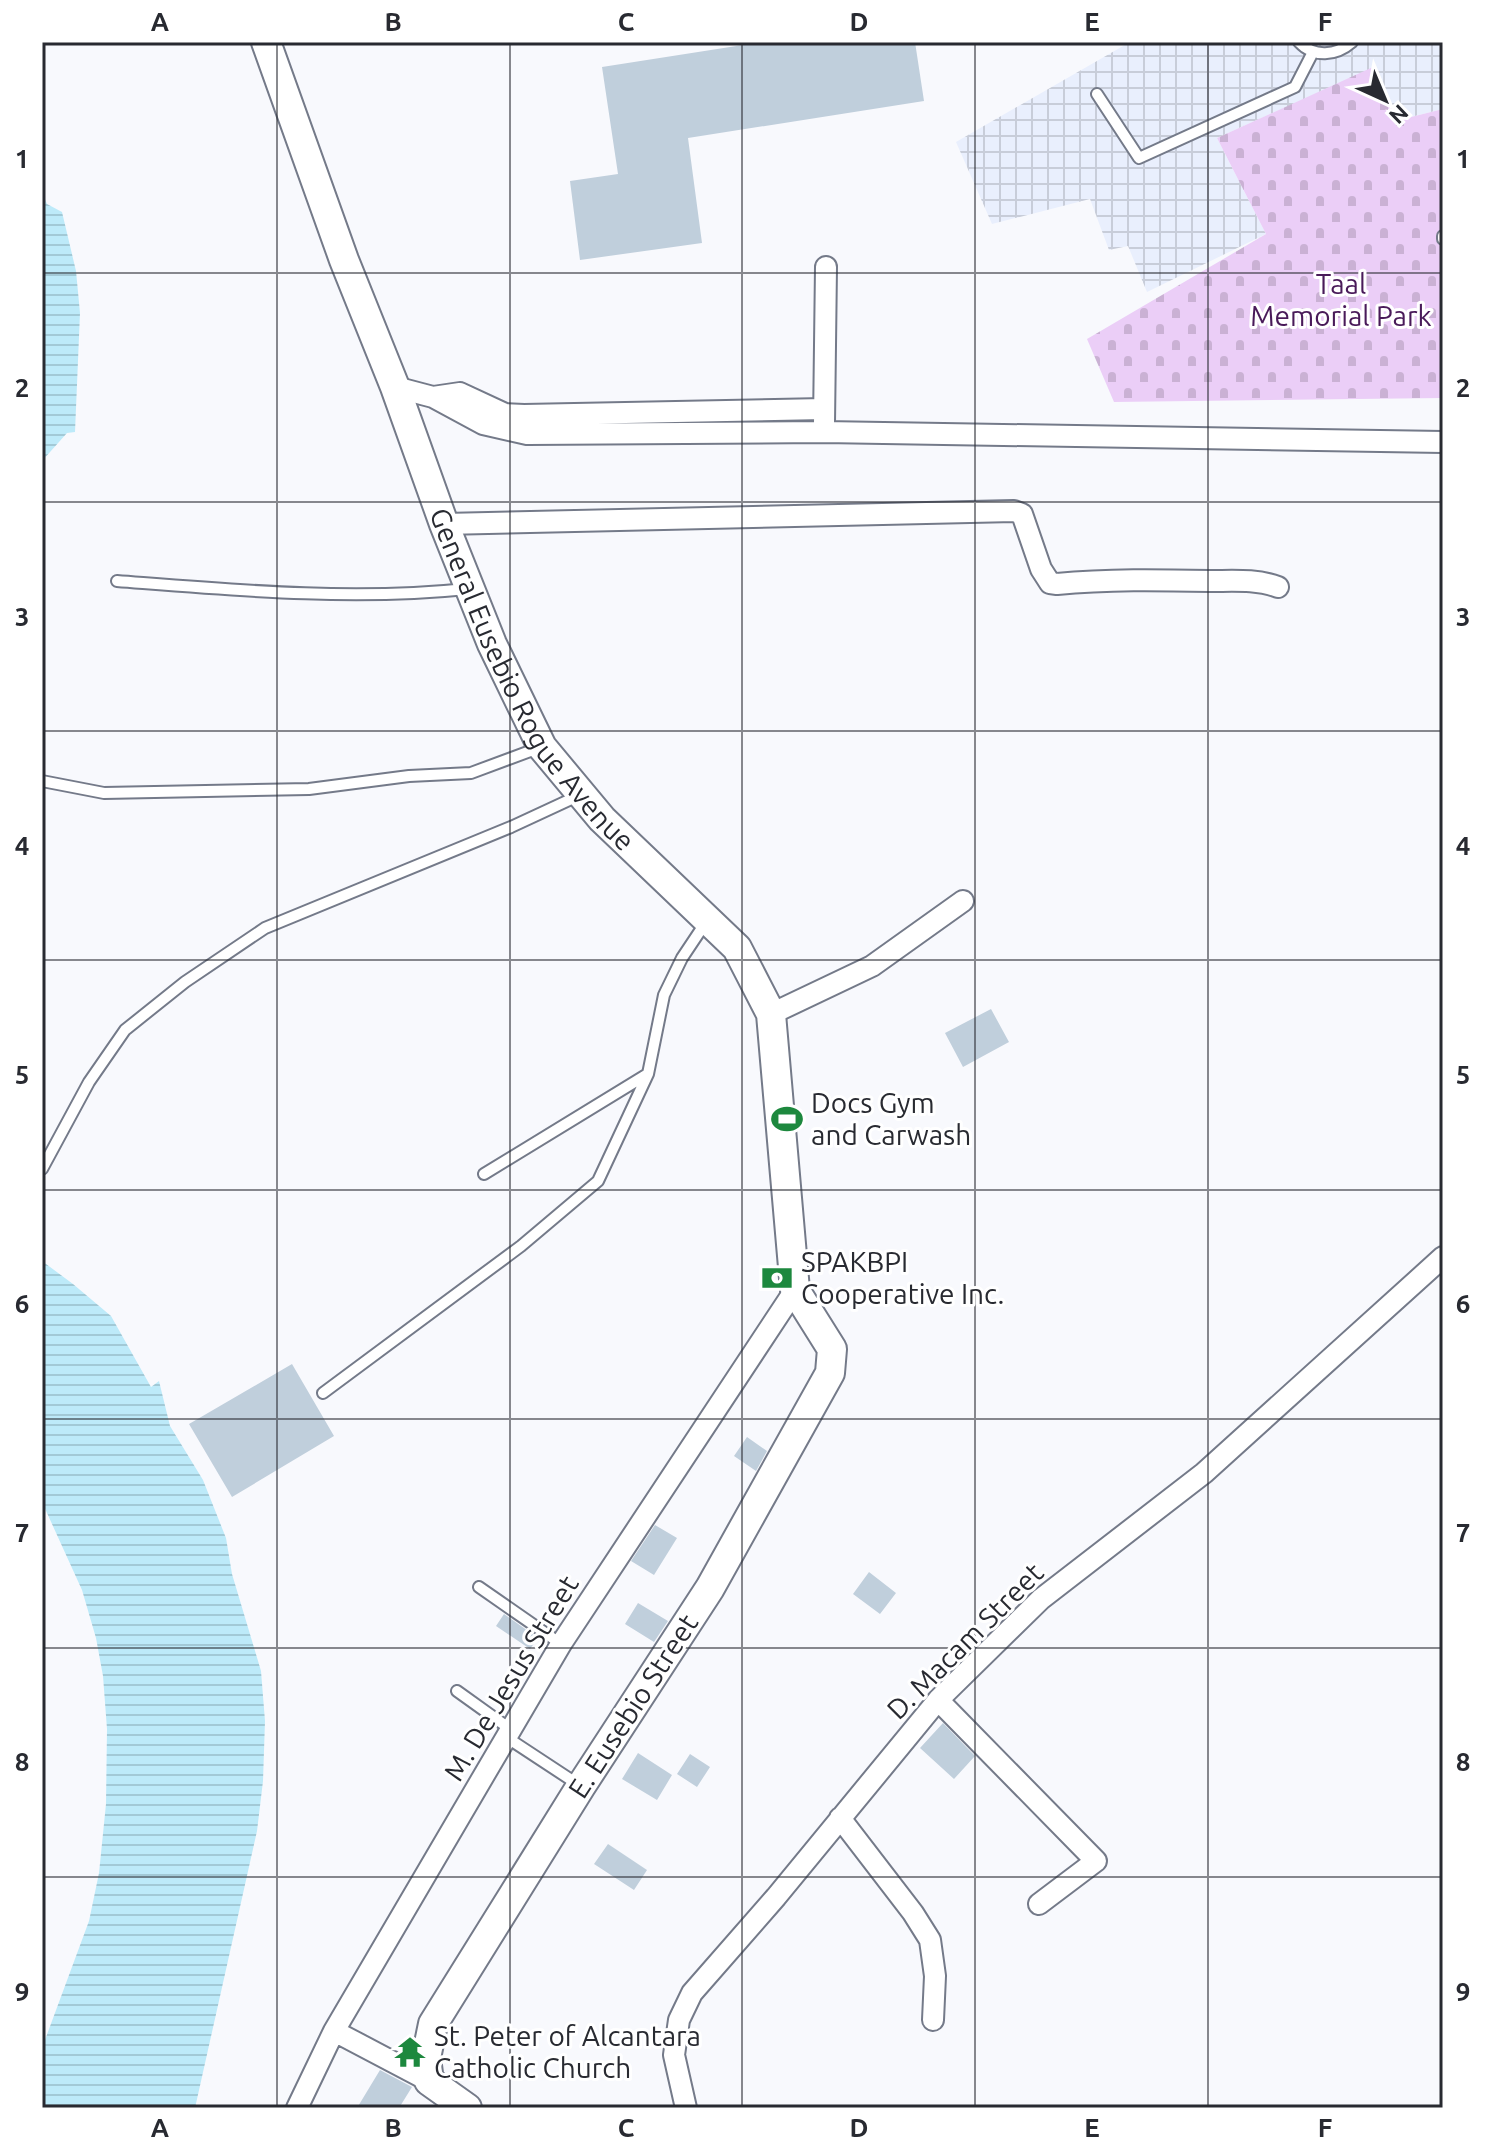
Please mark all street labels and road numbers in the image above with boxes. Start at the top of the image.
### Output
street label: General Eusebio Rogue Avenue [425,504,641,856]
street label: D. Macam Street [880,1556,1049,1725]
street label: M. De Jesus Street [437,1570,584,1786]
street label: E. Eusebio Street [562,1608,703,1803]

